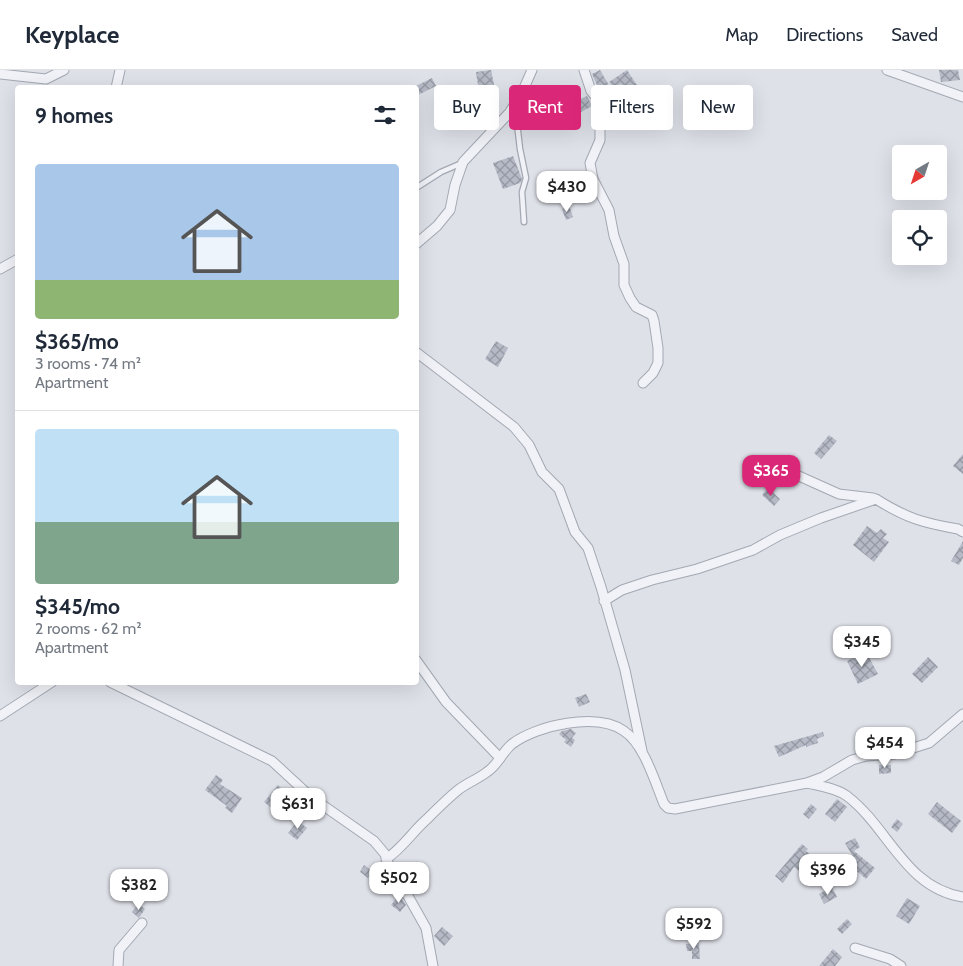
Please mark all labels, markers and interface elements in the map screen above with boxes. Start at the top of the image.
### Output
text: Keyplace [25,20,119,49]
text: Map [725,24,758,46]
text: Directions [786,24,863,46]
text: Saved [891,24,938,46]
chip: Buy [434,85,499,130]
chip: Rent [509,85,581,130]
chip: Filters [591,85,673,130]
chip: New [683,85,753,130]
icon: filters [371,101,399,129]
text: 9 homes [35,103,113,128]
north arrow [892,145,948,200]
map controls [892,145,947,265]
pin: $430 [537,170,597,213]
text: $430 [547,177,587,196]
icon: home [172,196,262,286]
button: locate [892,210,947,265]
text: $365/mo [35,329,119,354]
text: 3 rooms · 74 m² [35,354,141,373]
text: Apartment [35,373,108,392]
pin: $365 [741,454,801,497]
text: $365 [753,461,789,480]
icon: home [172,462,262,552]
text: $345/mo [35,594,120,619]
text: 2 rooms · 62 m² [35,619,142,638]
pin: $345 [832,626,892,668]
text: $345 [844,632,880,651]
text: Apartment [35,638,108,657]
pin: $454 [855,726,915,769]
text: $454 [866,733,904,752]
pin: $631 [268,788,328,830]
text: $631 [282,794,314,813]
pin: $396 [798,854,858,896]
text: $396 [810,860,846,879]
pin: $502 [369,862,429,904]
pin: $382 [109,868,169,911]
text: $502 [380,868,418,887]
text: $382 [121,875,157,894]
pin: $592 [664,908,724,950]
text: $592 [676,914,712,933]

